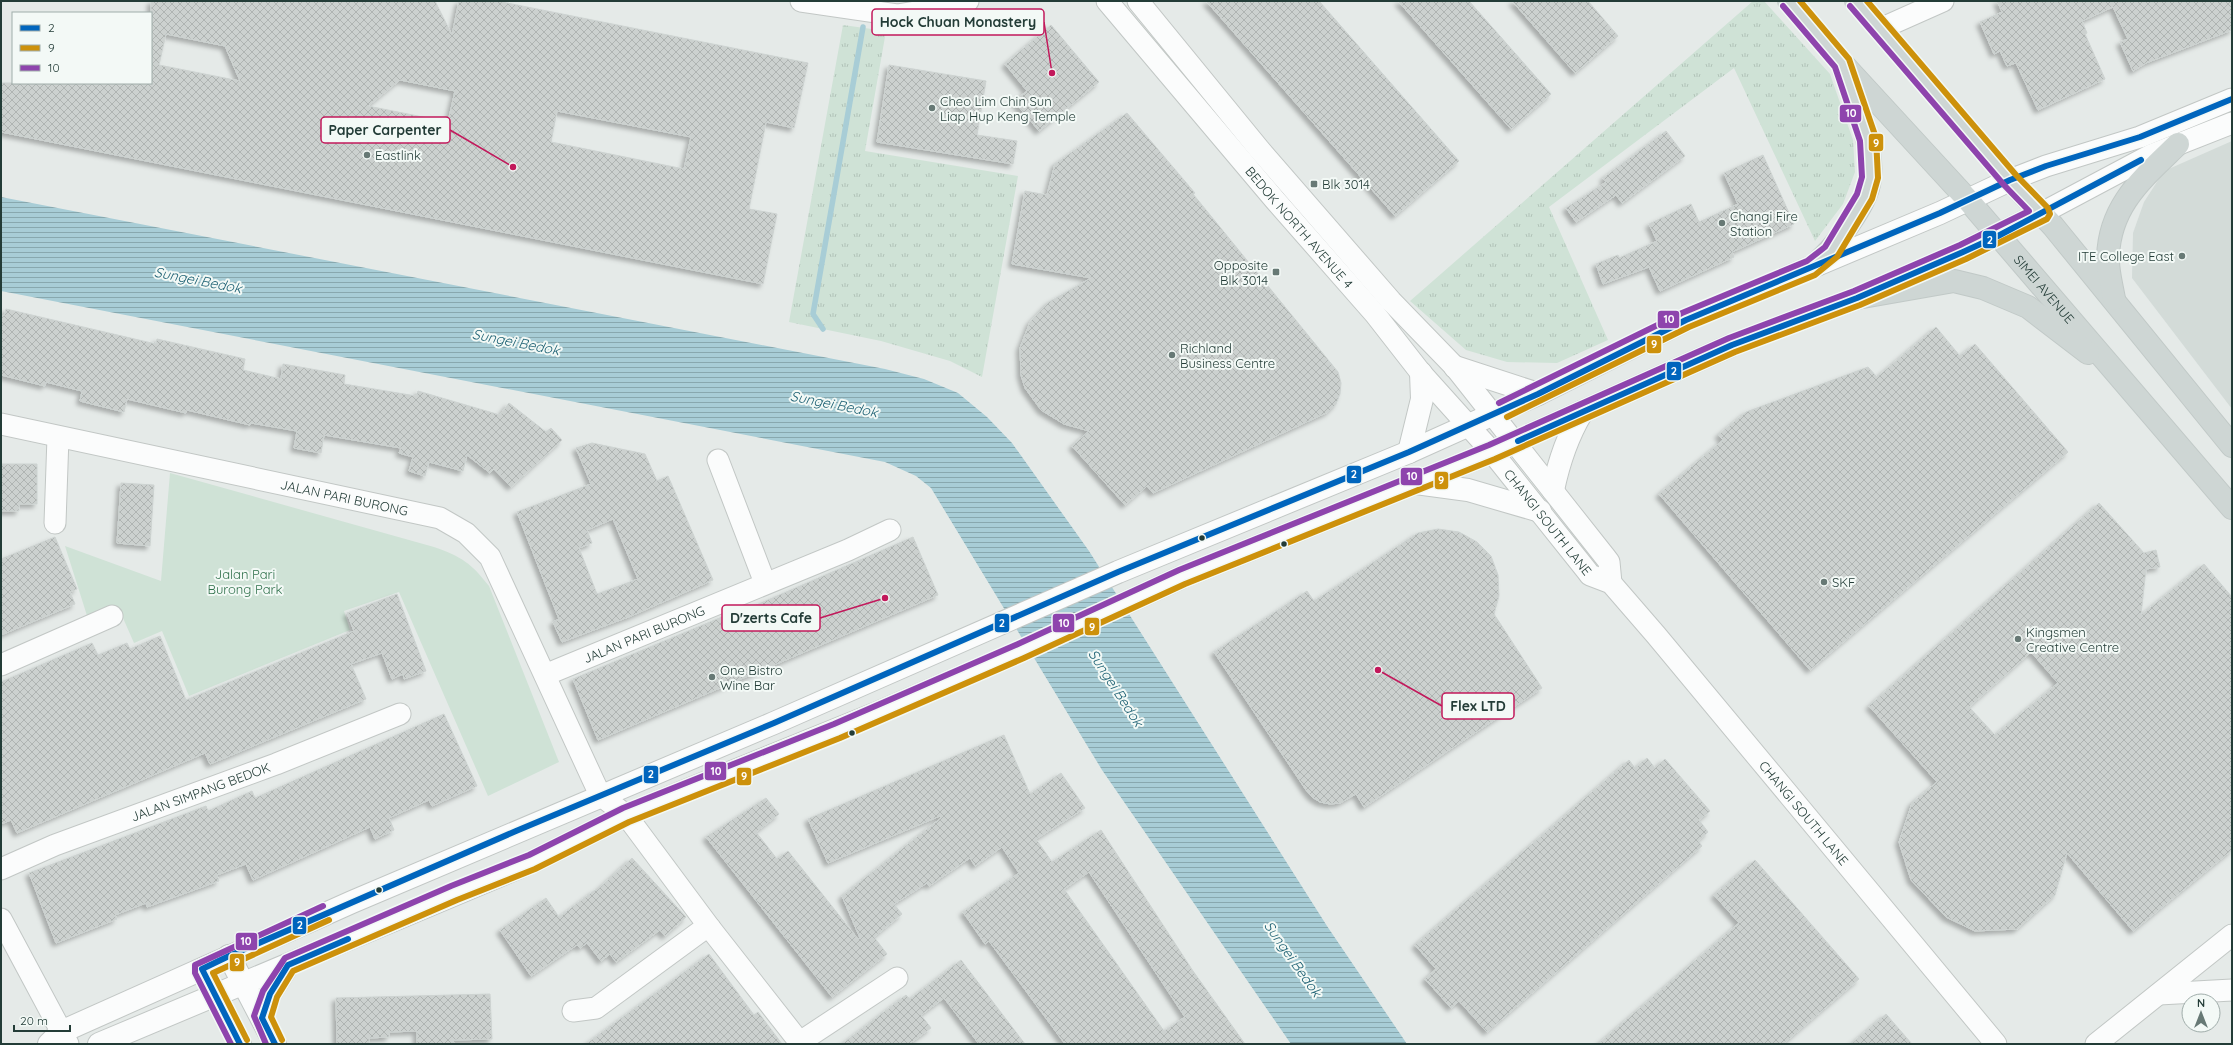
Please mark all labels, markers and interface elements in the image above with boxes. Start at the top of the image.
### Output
callout: Hock Chuan Monastery [872,9,1044,35]
legend [12,12,152,84]
text: Hock Chuan Monastery [880,13,1036,31]
text: 2 [48,20,55,35]
text: 9 [48,40,55,55]
text: 10 [48,60,60,75]
place label: Cheo Lim Chin Sun Liap Hup Keng Temple [940,93,1076,124]
marker: Cheo Lim Chin Sun Liap Hup Keng Temple [927,103,937,113]
line badge: 10 [1839,104,1862,123]
text: 10 [1845,106,1857,120]
callout: Paper Carpenter [321,117,450,143]
text: Paper Carpenter [328,121,442,139]
line badge: 9 [1868,133,1884,152]
text: 9 [1873,136,1879,150]
place label: Eastlink [375,147,421,163]
marker: Eastlink [362,150,372,160]
street label: BEDOK NORTH AVENUE 4 [1242,163,1357,292]
place label: Blk 3014 [1322,176,1370,192]
marker: Blk 3014 [1309,179,1319,189]
place label: Changi Fire Station [1730,208,1798,239]
marker: Changi Fire Station [1717,218,1727,228]
line badge: 2 [1982,230,1997,249]
text: 2 [1987,233,1993,247]
place label: ITE College East [2078,248,2174,264]
marker: ITE College East [2177,251,2187,261]
street label: SIMEI AVENUE [2011,252,2078,327]
place label: Opposite Blk 3014 [1214,257,1268,288]
water label: Sungei Bedok [153,263,245,298]
marker: Opposite Blk 3014 [1271,267,1281,277]
line badge: 10 [1657,310,1680,329]
text: 10 [1663,312,1675,326]
water label: Sungei Bedok [471,325,563,360]
line badge: 9 [1646,335,1662,354]
text: 9 [1651,337,1657,351]
place label: Richland Business Centre [1180,340,1275,371]
marker: Richland Business Centre [1167,350,1177,360]
line badge: 2 [1666,361,1682,381]
text: 2 [1671,364,1677,378]
water label: Sungei Bedok [789,387,881,422]
line badge: 2 [1346,465,1362,484]
street label: CHANGI SOUTH LANE [1501,466,1595,579]
text: 2 [1351,467,1357,481]
line badge: 10 [1400,467,1423,486]
text: 10 [1406,469,1418,483]
line badge: 9 [1434,471,1449,490]
text: 9 [1438,473,1444,487]
street label: JALAN PARI BURONG [279,476,409,519]
unlabelled marker [1197,533,1207,543]
unlabelled marker [1279,539,1289,549]
park label: Jalan Pari Burong Park [207,566,283,597]
place label: SKF [1832,574,1855,590]
marker: SKF [1819,577,1829,587]
street label: JALAN PARI BURONG [581,602,707,666]
callout: D'zerts Cafe [722,605,820,631]
text: D'zerts Cafe [730,609,812,627]
line badge: 2 [994,613,1010,633]
line badge: 10 [1052,613,1075,633]
text: 2 [999,616,1005,630]
text: 10 [1058,616,1070,630]
line badge: 9 [1084,617,1100,636]
text: 9 [1089,620,1095,634]
place label: Kingsmen Creative Centre [2026,624,2119,655]
marker: Kingsmen Creative Centre [2013,634,2023,644]
water label: Sungei Bedok [1084,646,1148,731]
place label: One Bistro Wine Bar [720,662,783,693]
marker: One Bistro Wine Bar [707,672,717,682]
callout: Flex LTD [1442,693,1514,719]
text: Flex LTD [1450,697,1506,715]
unlabelled marker [847,728,857,738]
street label: CHANGI SOUTH LANE [1756,757,1852,868]
street label: JALAN SIMPANG BEDOK [129,759,272,825]
line badge: 10 [704,761,727,781]
text: 10 [710,764,722,778]
line badge: 2 [643,765,659,784]
text: 2 [648,767,654,781]
line badge: 9 [736,767,752,786]
text: 9 [741,769,747,783]
unlabelled marker [374,885,384,895]
line badge: 2 [292,916,307,935]
text: 2 [297,918,303,932]
water label: Sungei Bedok [1260,918,1327,1002]
line badge: 10 [235,932,258,951]
text: 10 [240,934,252,948]
line badge: 9 [229,953,245,972]
text: 9 [234,955,240,969]
north arrow [2181,993,2221,1033]
text: N [2197,996,2205,1010]
scale bar [14,1007,70,1033]
text: 20 m [20,1013,48,1028]

